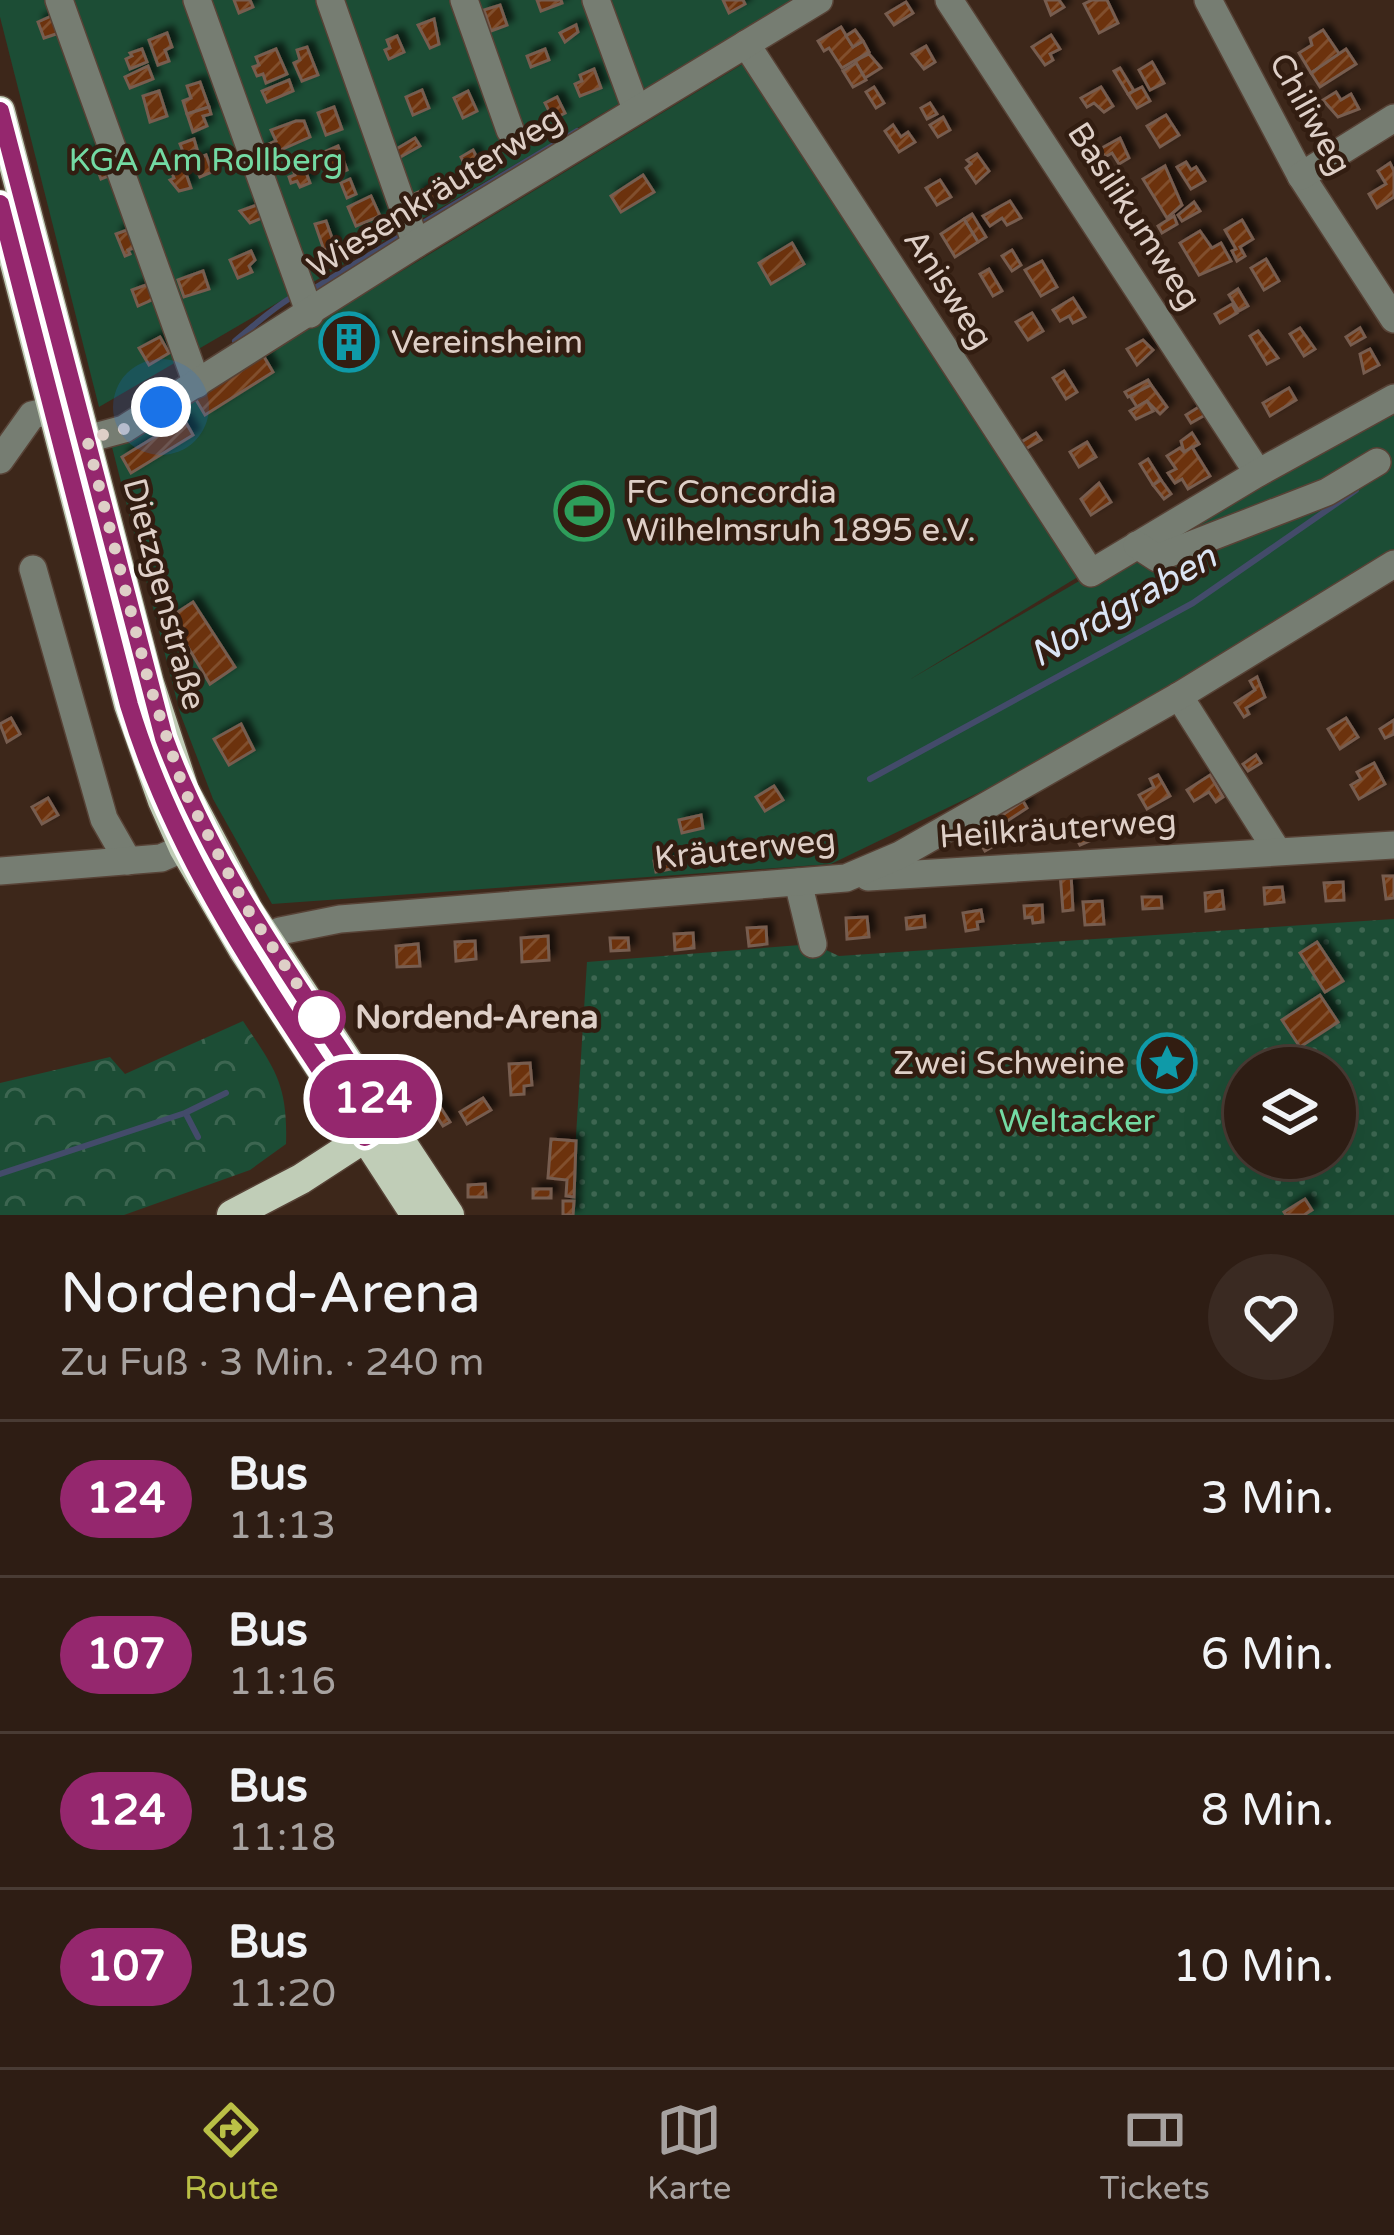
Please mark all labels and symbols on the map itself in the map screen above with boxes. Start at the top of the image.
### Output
street label: Chiliweg [1261,46,1359,182]
street label: Wiesenkräuterweg [301,99,569,287]
street label: Basilikumweg [1059,115,1209,317]
park label: KGA Am Rollberg [68,141,344,180]
street label: Anisweg [895,222,1001,356]
building icon: Vereinsheim [318,311,380,373]
place label: Vereinsheim [391,323,583,362]
your location [131,377,191,437]
place label: FC Concordia Wilhelmsruh 1895 e.V. [626,473,976,550]
street label: Dietzgenstraße [114,474,214,714]
sports icon: FC Concordia Wilhelmsruh 1895 e.V. [553,480,615,542]
water label: Nordgraben [1022,535,1225,677]
street label: Heilkräuterweg [938,801,1178,857]
street label: Kräuterweg [652,820,838,878]
marker: Nordend-Arena [294,992,344,1042]
place label: Nordend-Arena [355,998,599,1037]
place icon: Zwei Schweine [1136,1032,1198,1094]
place label: Zwei Schweine [893,1044,1125,1083]
line badge: 124 [304,1060,442,1138]
park label: Weltacker [999,1102,1156,1141]

